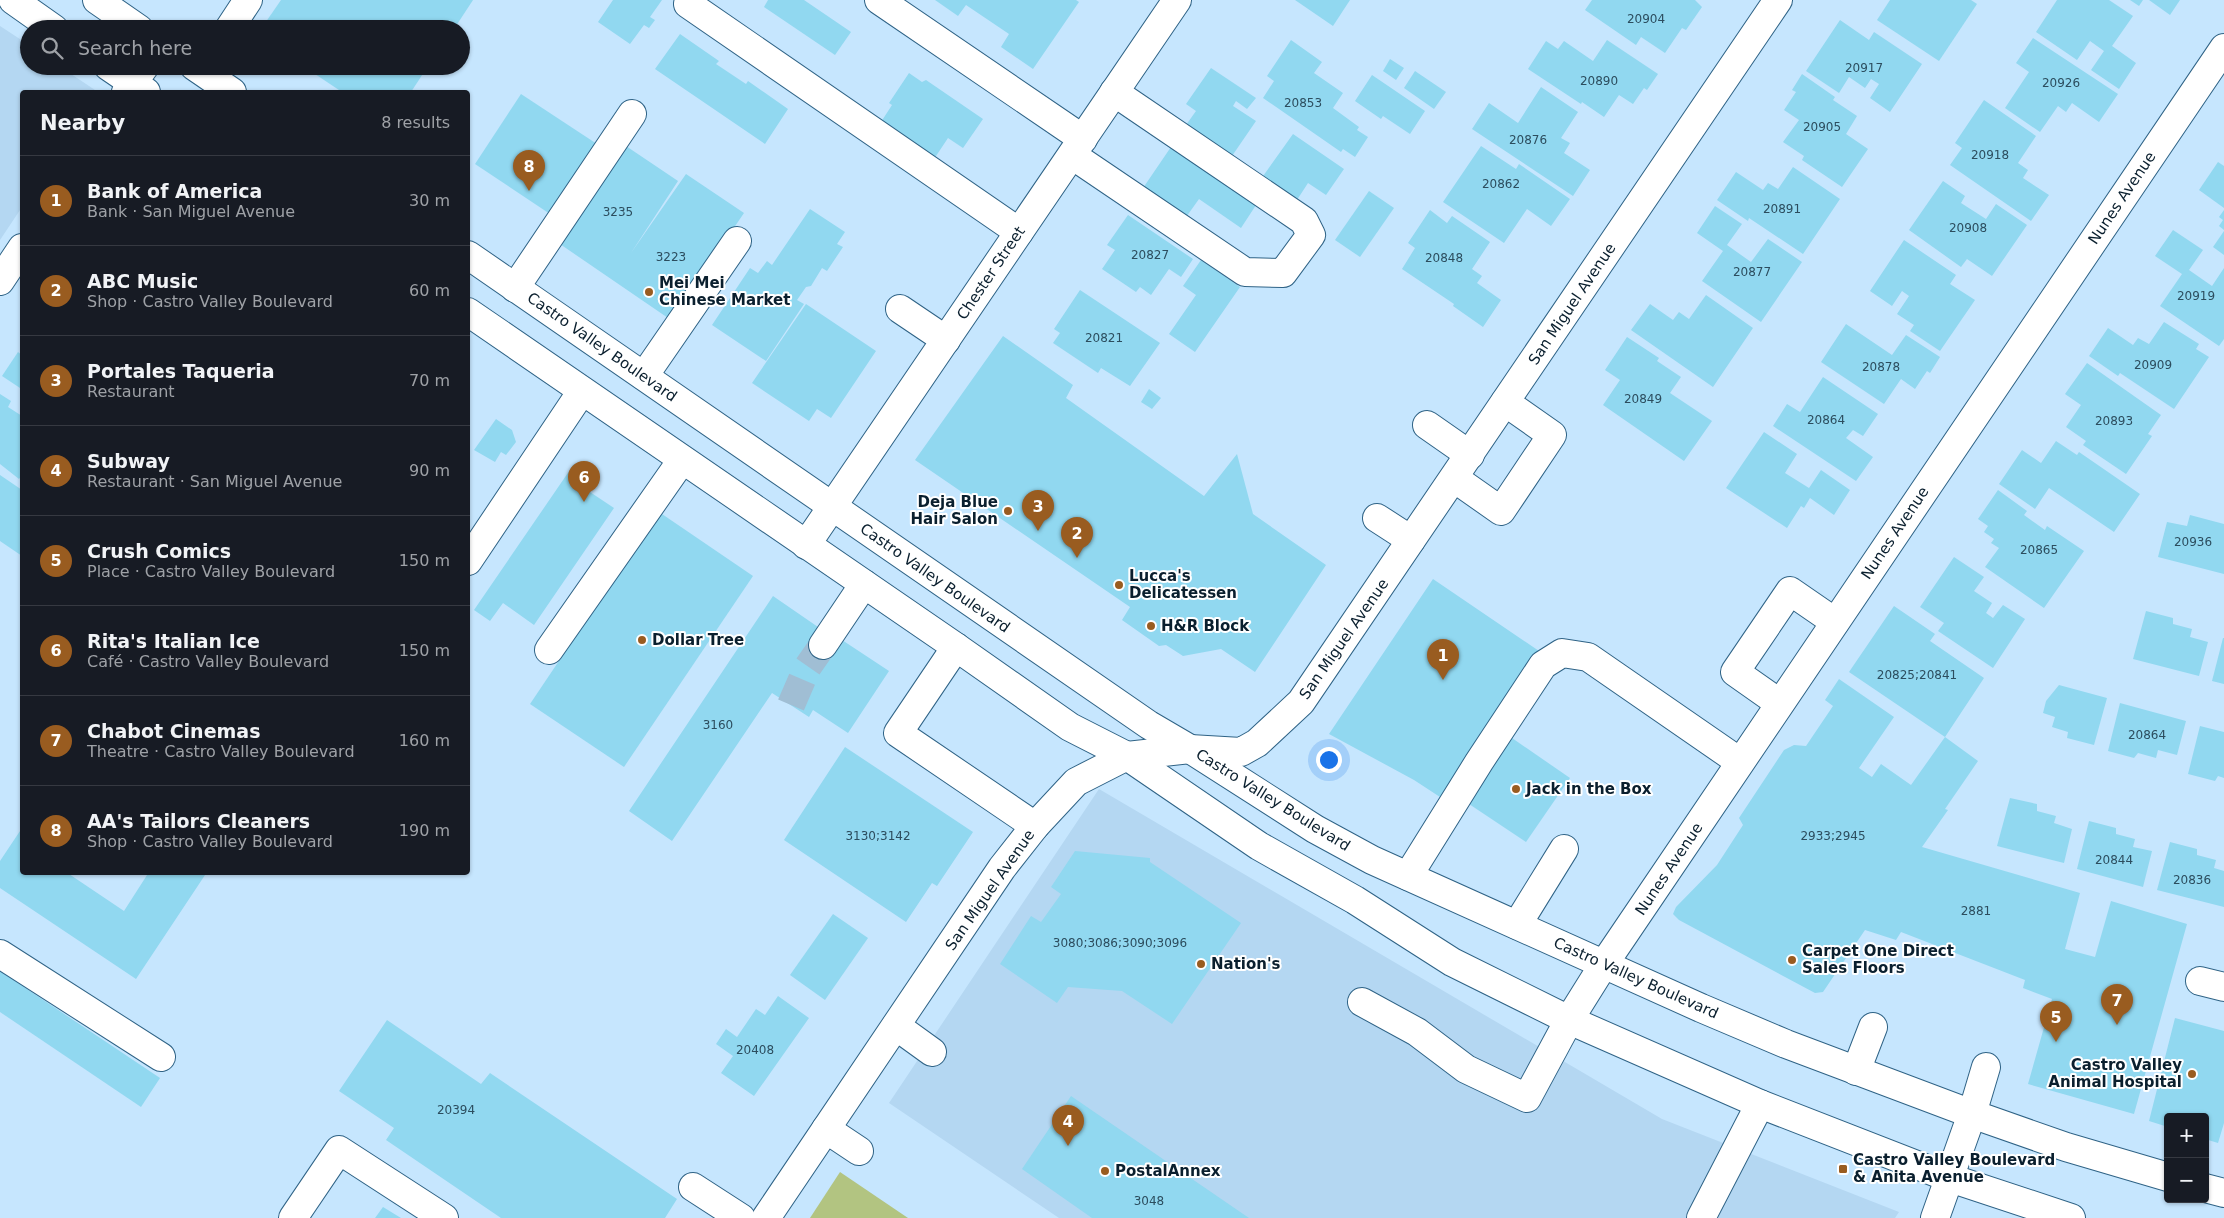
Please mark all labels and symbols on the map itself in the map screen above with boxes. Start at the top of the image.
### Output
house number: 20904 [1627,12,1665,26]
house number: 20917 [1845,61,1883,75]
house number: 20890 [1580,74,1618,88]
house number: 20926 [2042,76,2080,90]
house number: 20853 [1284,96,1322,110]
house number: 20905 [1803,120,1841,134]
house number: 20876 [1509,133,1547,147]
house number: 20918 [1971,148,2009,162]
street label: Nunes Avenue [2084,148,2160,248]
pin: 8 [513,150,545,191]
house number: 20862 [1482,177,1520,191]
house number: 20891 [1763,202,1801,216]
house number: 3235 [603,205,633,219]
house number: 20908 [1949,221,1987,235]
street label: Chester Street [953,223,1029,323]
street label: San Miguel Avenue [1525,240,1619,368]
house number: 20827 [1131,248,1169,262]
house number: 3223 [656,250,686,264]
house number: 20848 [1425,251,1463,265]
house number: 20877 [1733,265,1771,279]
place label: Mei Mei Chinese Market [659,274,790,309]
marker: Mei Mei Chinese Market [643,286,655,298]
street label: Castro Valley Boulevard [524,288,680,406]
house number: 20919 [2177,289,2215,303]
house number: 20821 [1085,331,1123,345]
house number: 20909 [2134,358,2172,372]
house number: 20878 [1862,360,1900,374]
house number: 20849 [1624,392,1662,406]
house number: 20864 [1807,413,1845,427]
house number: 20893 [2095,414,2133,428]
pin: 6 [568,461,600,502]
street label: Nunes Avenue [1857,483,1933,583]
pin: 3 [1022,490,1054,531]
place label: Deja Blue Hair Salon [911,493,998,528]
marker: Deja Blue Hair Salon [1002,505,1014,517]
pin: 2 [1061,517,1093,558]
street label: Castro Valley Boulevard [857,519,1013,637]
house number: 20936 [2174,535,2212,549]
house number: 20865 [2020,543,2058,557]
place label: Lucca's Delicatessen [1129,567,1237,602]
street label: San Miguel Avenue [1296,575,1392,703]
marker: Lucca's Delicatessen [1113,579,1125,591]
place label: H&R Block [1161,617,1250,635]
marker: H&R Block [1145,620,1157,632]
place label: Dollar Tree [652,631,744,649]
marker: Dollar Tree [636,634,648,646]
pin: 1 [1427,639,1459,680]
house number: 20825;20841 [1877,668,1957,682]
house number: 3160 [703,718,733,732]
house number: 20864 [2128,728,2166,742]
street label: Castro Valley Boulevard [1193,745,1353,855]
your location [1316,747,1342,773]
place label: Jack in the Box [1525,780,1652,798]
marker: Jack in the Box [1510,783,1522,795]
street label: Nunes Avenue [1631,819,1707,919]
street label: San Miguel Avenue [942,826,1038,954]
house number: 3130;3142 [845,829,911,843]
house number: 2933;2945 [1800,829,1866,843]
house number: 20844 [2095,853,2133,867]
house number: 20836 [2173,873,2211,887]
house number: 2881 [1961,904,1991,918]
street label: Castro Valley Boulevard [1551,933,1721,1023]
house number: 3080;3086;3090;3096 [1053,936,1187,950]
place label: Carpet One Direct Sales Floors [1802,942,1954,977]
marker: Carpet One Direct Sales Floors [1786,954,1798,966]
place label: Nation's [1211,955,1281,973]
marker: Nation's [1195,958,1207,970]
pin: 7 [2101,984,2133,1025]
pin: 5 [2040,1001,2072,1042]
house number: 20408 [736,1043,774,1057]
place label: Castro Valley Animal Hospital [2048,1056,2182,1091]
marker: Castro Valley Animal Hospital [2186,1068,2198,1080]
house number: 20394 [437,1103,475,1117]
pin: 4 [1052,1105,1084,1146]
place label: Castro Valley Boulevard & Anita Avenue [1853,1151,2055,1186]
place label: PostalAnnex [1115,1162,1221,1180]
marker: Castro Valley Boulevard & Anita Avenue [1837,1163,1849,1175]
marker: PostalAnnex [1099,1165,1111,1177]
house number: 3048 [1134,1194,1164,1208]

